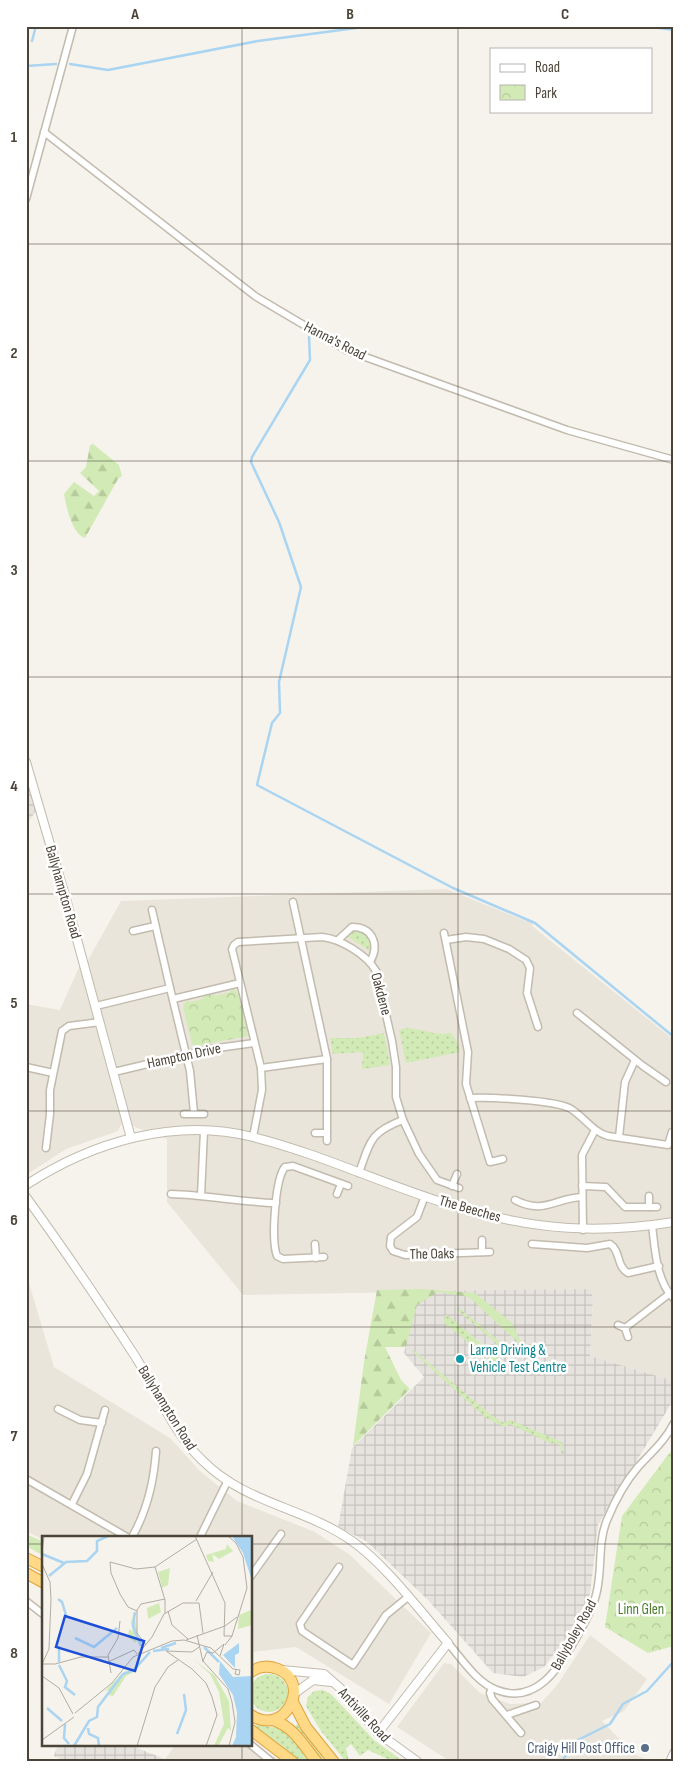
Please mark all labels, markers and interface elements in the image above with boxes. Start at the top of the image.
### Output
text: A [130,5,139,24]
text: B [346,5,354,24]
text: C [561,5,569,24]
legend [490,48,652,112]
text: Road [535,58,560,77]
text: Park [535,84,557,103]
text: 1 [11,128,18,147]
street label: Hanna's Road [301,317,369,365]
text: 2 [10,344,18,363]
text: 3 [10,561,18,580]
text: 4 [10,777,18,796]
street label: Ballyhampton Road [41,843,85,941]
street label: Oakdene [366,971,396,1017]
text: 5 [10,994,18,1013]
street label: Hampton Drive [145,1039,223,1073]
street label: The Beeches [437,1191,503,1227]
text: 6 [10,1211,18,1230]
street label: The Oaks [409,1244,455,1264]
place label: Larne Driving & Vehicle Test Centre [470,1341,567,1377]
marker: Larne Driving & Vehicle Test Centre [454,1353,466,1365]
street label: Ballyhampton Road [133,1362,201,1454]
text: 7 [11,1427,18,1446]
inset map [42,1536,252,1746]
street label: Ballyboley Road [547,1596,601,1674]
park label: Linn Glen [618,1600,664,1619]
text: 8 [10,1644,18,1663]
street label: Antiville Road [333,1683,394,1746]
place label: Craigy Hill Post Office [527,1739,635,1758]
marker: Craigy Hill Post Office [639,1742,651,1754]

